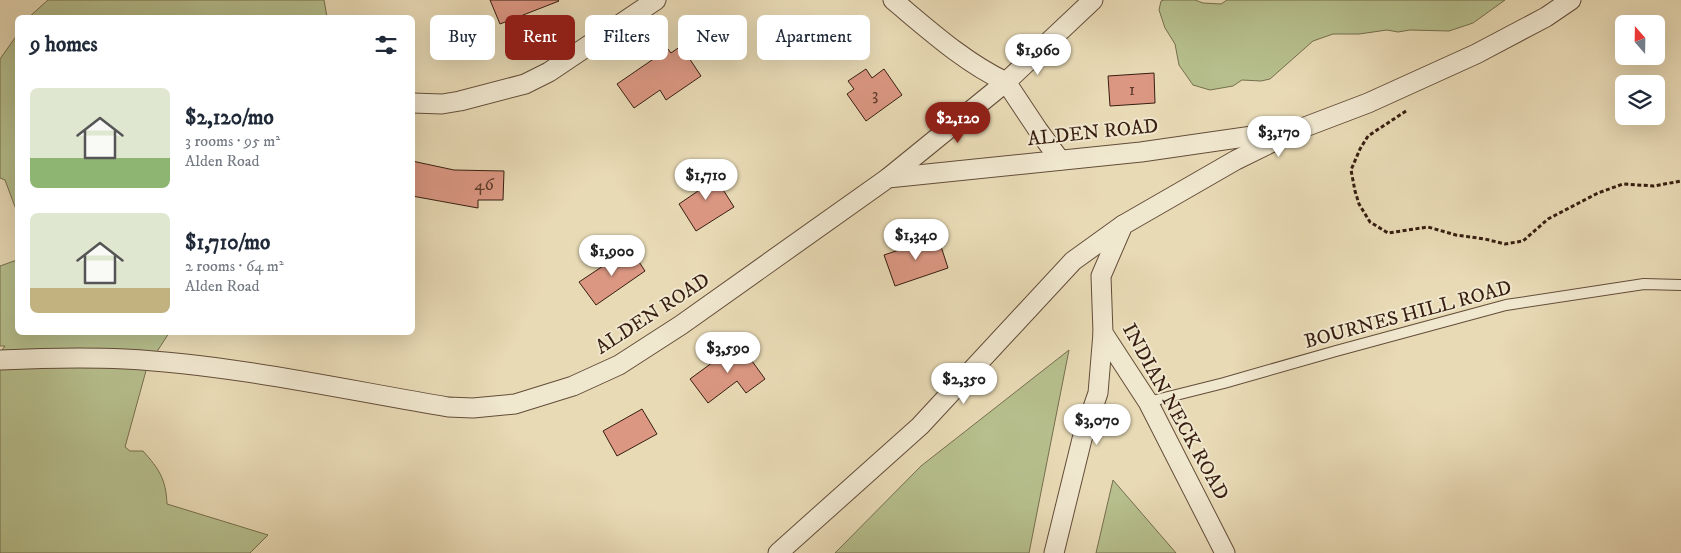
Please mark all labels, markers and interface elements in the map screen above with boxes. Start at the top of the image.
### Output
chip: Buy [430,15,495,60]
chip: Rent [505,15,575,60]
chip: Filters [585,15,668,60]
chip: New [678,15,747,60]
chip: Apartment [757,15,870,60]
north arrow [1615,15,1665,65]
map controls [1615,15,1665,125]
icon: filters [372,31,400,59]
text: 9 homes [30,32,98,58]
pin: $1,960 [997,34,1079,76]
text: $1,960 [1016,40,1060,60]
button: layers [1615,75,1665,125]
house number: 1 [1129,79,1135,101]
house number: 3 [872,84,878,106]
pin: $2,120 [917,102,999,144]
text: $2,120/mo [185,105,274,131]
icon: home [70,108,130,168]
text: $2,120 [936,108,980,128]
street label: ALDEN ROAD [1026,114,1160,152]
pin: $3,170 [1238,116,1320,158]
text: $3,170 [1258,122,1300,142]
text: 3 rooms · 95 m² [185,131,280,151]
text: Alden Road [185,151,260,171]
pin: $1,710 [665,158,747,201]
text: $1,710 [686,165,726,185]
house number: 46 [474,174,494,196]
pin: $1,340 [875,218,957,261]
text: $1,340 [895,225,937,245]
text: $1,710/mo [185,230,270,256]
icon: home [70,233,130,293]
pin: $1,900 [571,234,653,277]
text: $1,900 [590,241,634,261]
text: 2 rooms · 64 m² [185,256,284,276]
street label: ALDEN ROAD [591,268,715,360]
street label: BOURNES HILL ROAD [1302,275,1515,355]
text: Alden Road [185,276,260,296]
street label: INDIAN NECK ROAD [1116,319,1234,505]
pin: $3,590 [687,332,769,374]
text: $3,590 [706,338,750,358]
pin: $2,350 [923,362,1005,405]
text: $2,350 [942,369,986,389]
pin: $3,070 [1056,404,1138,446]
text: $3,070 [1075,410,1119,430]

